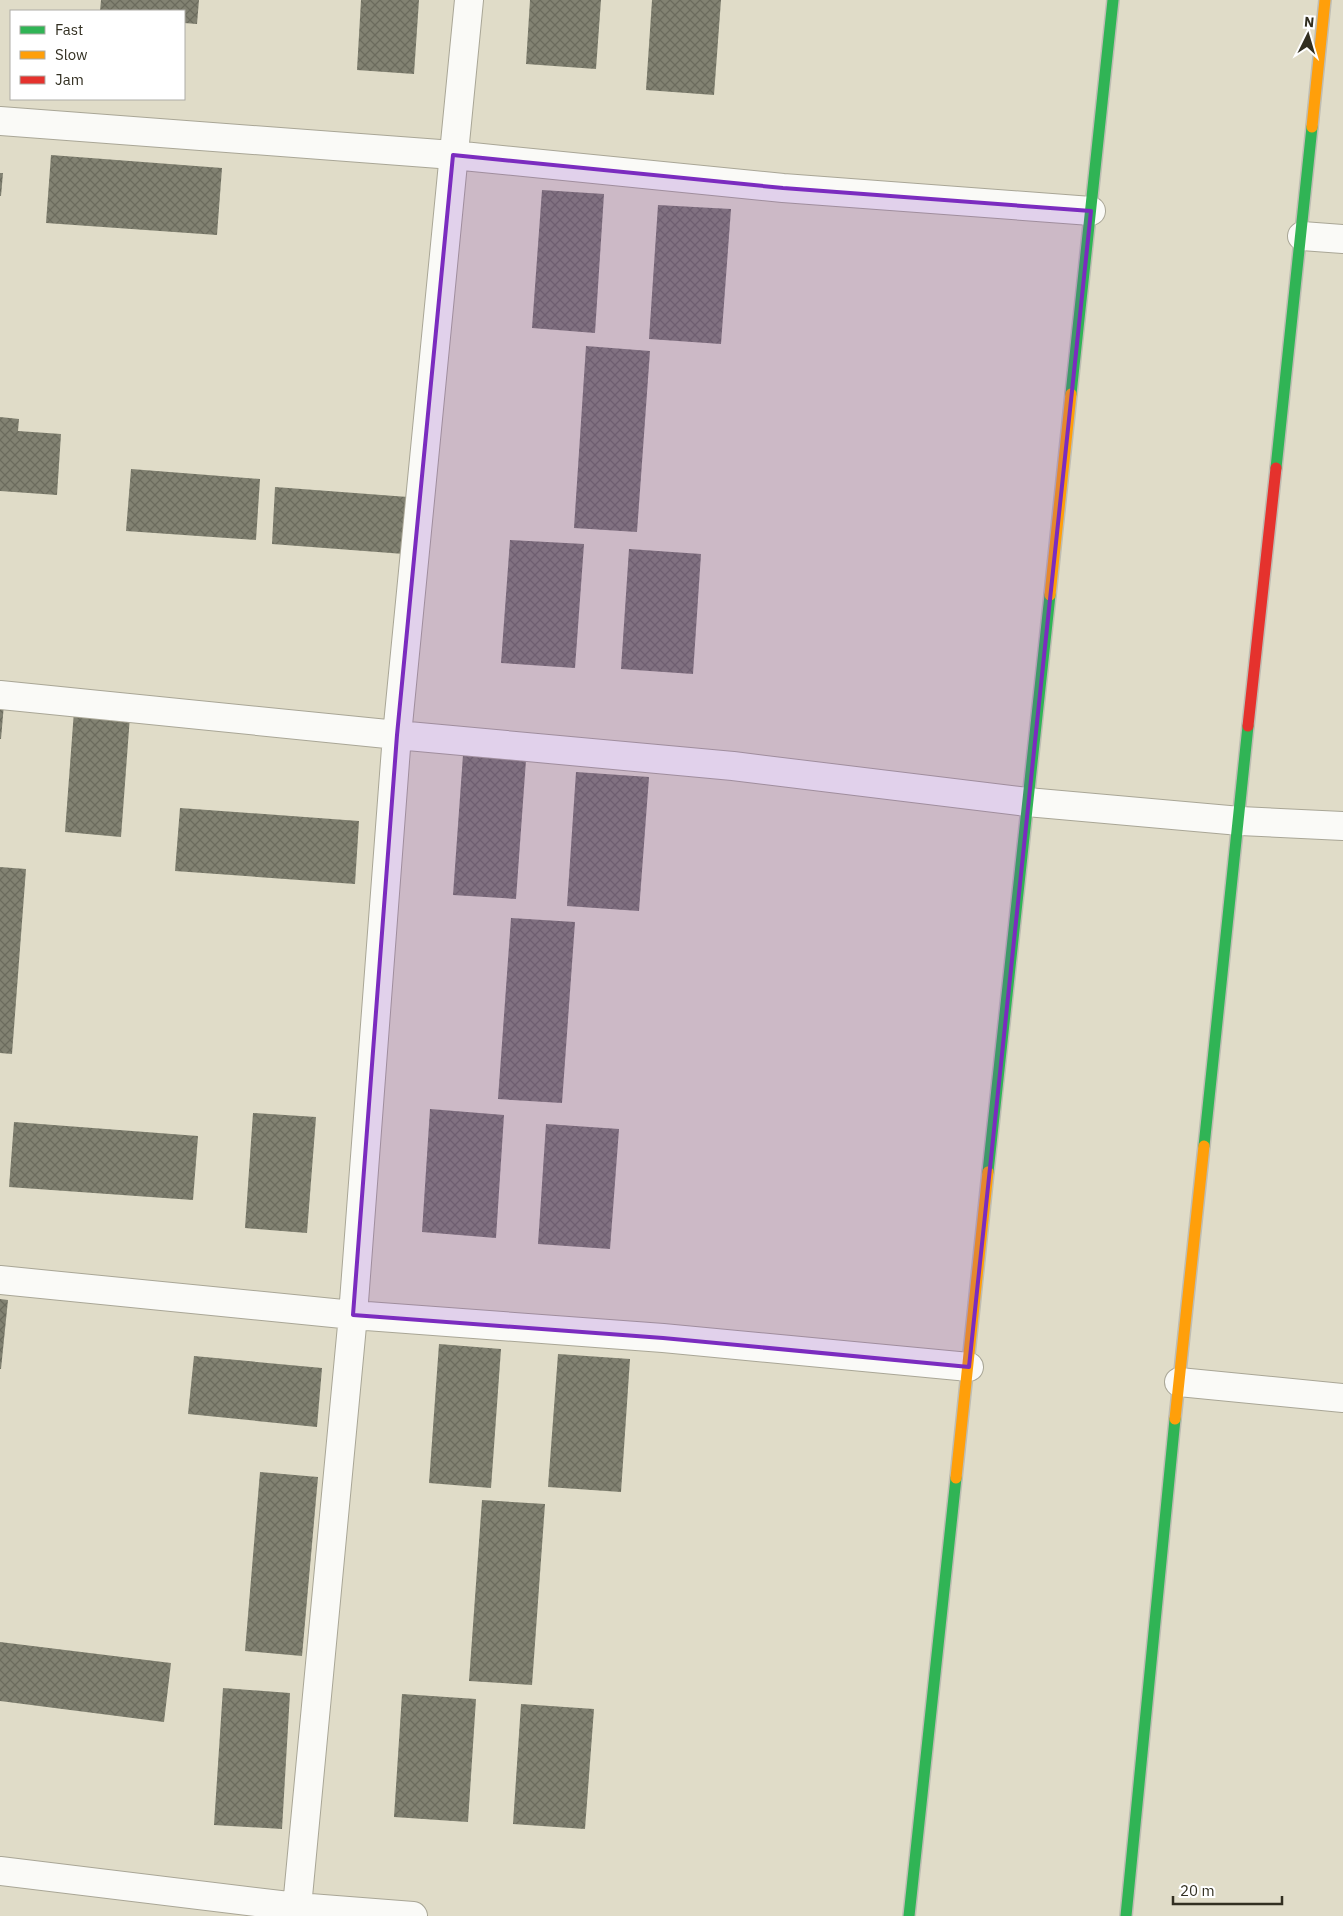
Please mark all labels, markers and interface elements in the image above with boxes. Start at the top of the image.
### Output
legend [10,10,185,100]
north arrow [1283,10,1333,60]
text: N [1303,13,1315,31]
text: Fast [55,20,83,39]
text: Slow [55,45,88,64]
text: Jam [55,70,84,89]
scale bar [1173,1874,1282,1906]
text: 20 m [1180,1881,1215,1900]

